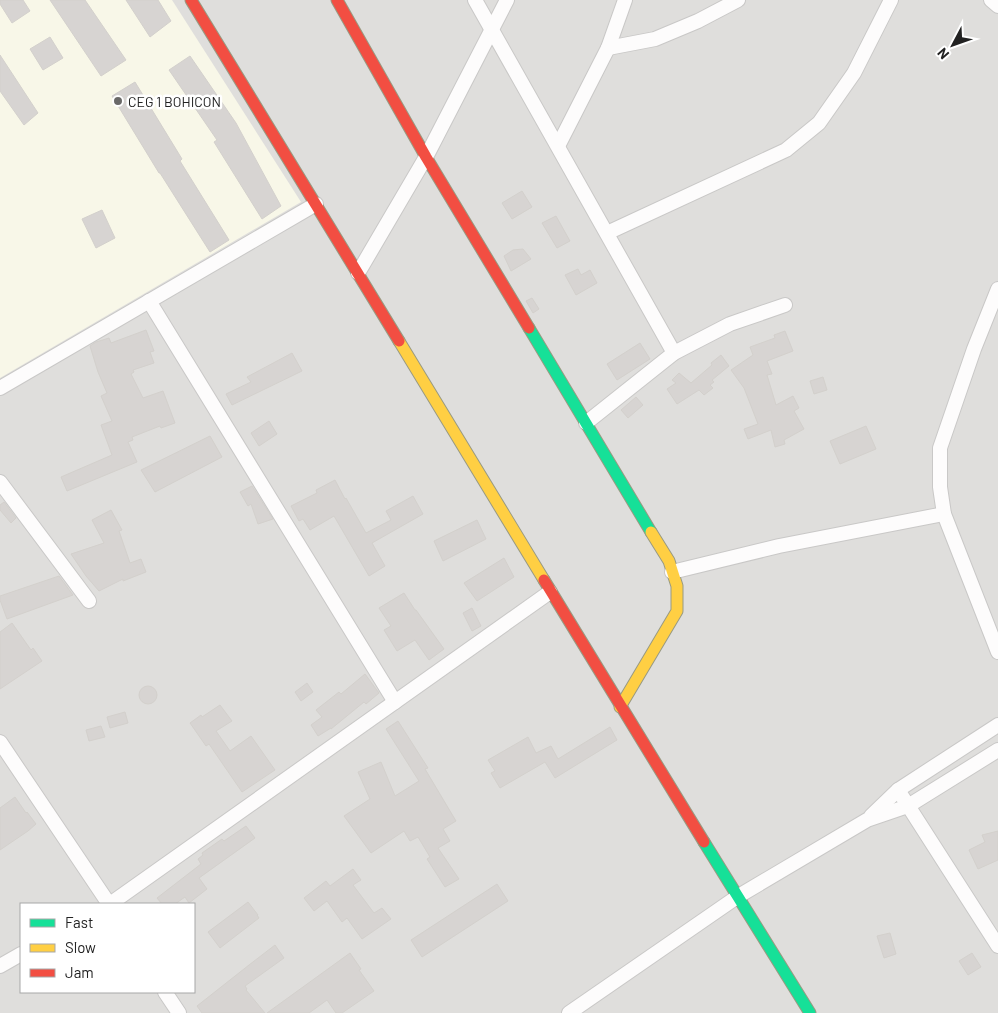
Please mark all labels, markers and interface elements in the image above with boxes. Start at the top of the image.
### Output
north arrow [928,20,978,70]
text: N [933,45,952,63]
place label: CEG 1 BOHICON [128,93,221,110]
marker: CEG 1 BOHICON [112,95,124,107]
legend [20,903,195,993]
text: Fast [65,913,93,931]
text: Slow [65,938,96,956]
text: Jam [65,963,94,981]

